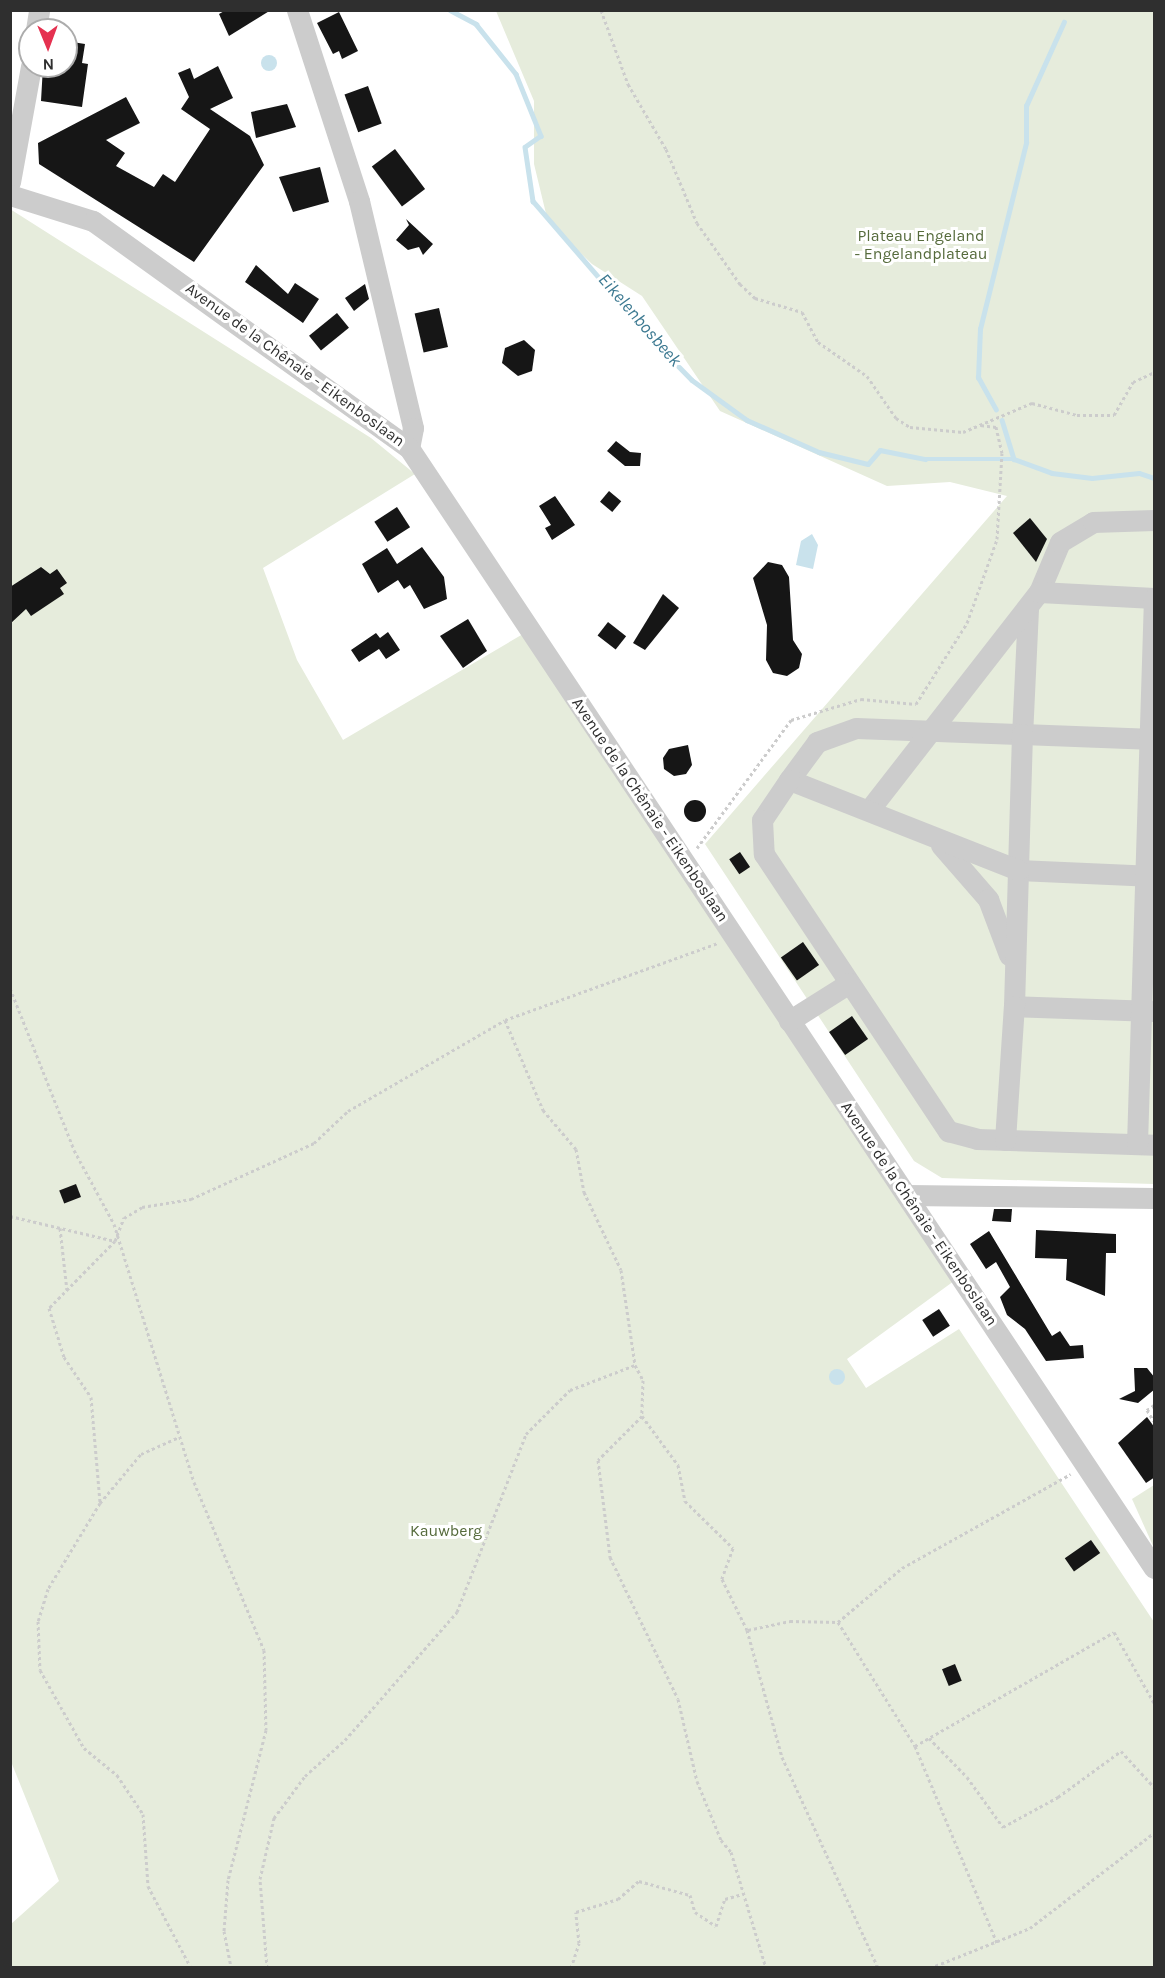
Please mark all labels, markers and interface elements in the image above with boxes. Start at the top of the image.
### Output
north arrow [18,18,78,78]
text: N [42,55,54,74]
park label: Plateau Engeland - Engelandplateau [854,226,988,264]
water label: Eikelenbosbeek [594,269,686,371]
street label: Avenue de la Chênaie - Eikenboslaan [182,279,408,451]
street label: Avenue de la Chênaie - Eikenboslaan [568,694,732,926]
street label: Avenue de la Chênaie - Eikenboslaan [837,1098,1001,1330]
park label: Kauwberg [410,1521,482,1541]

